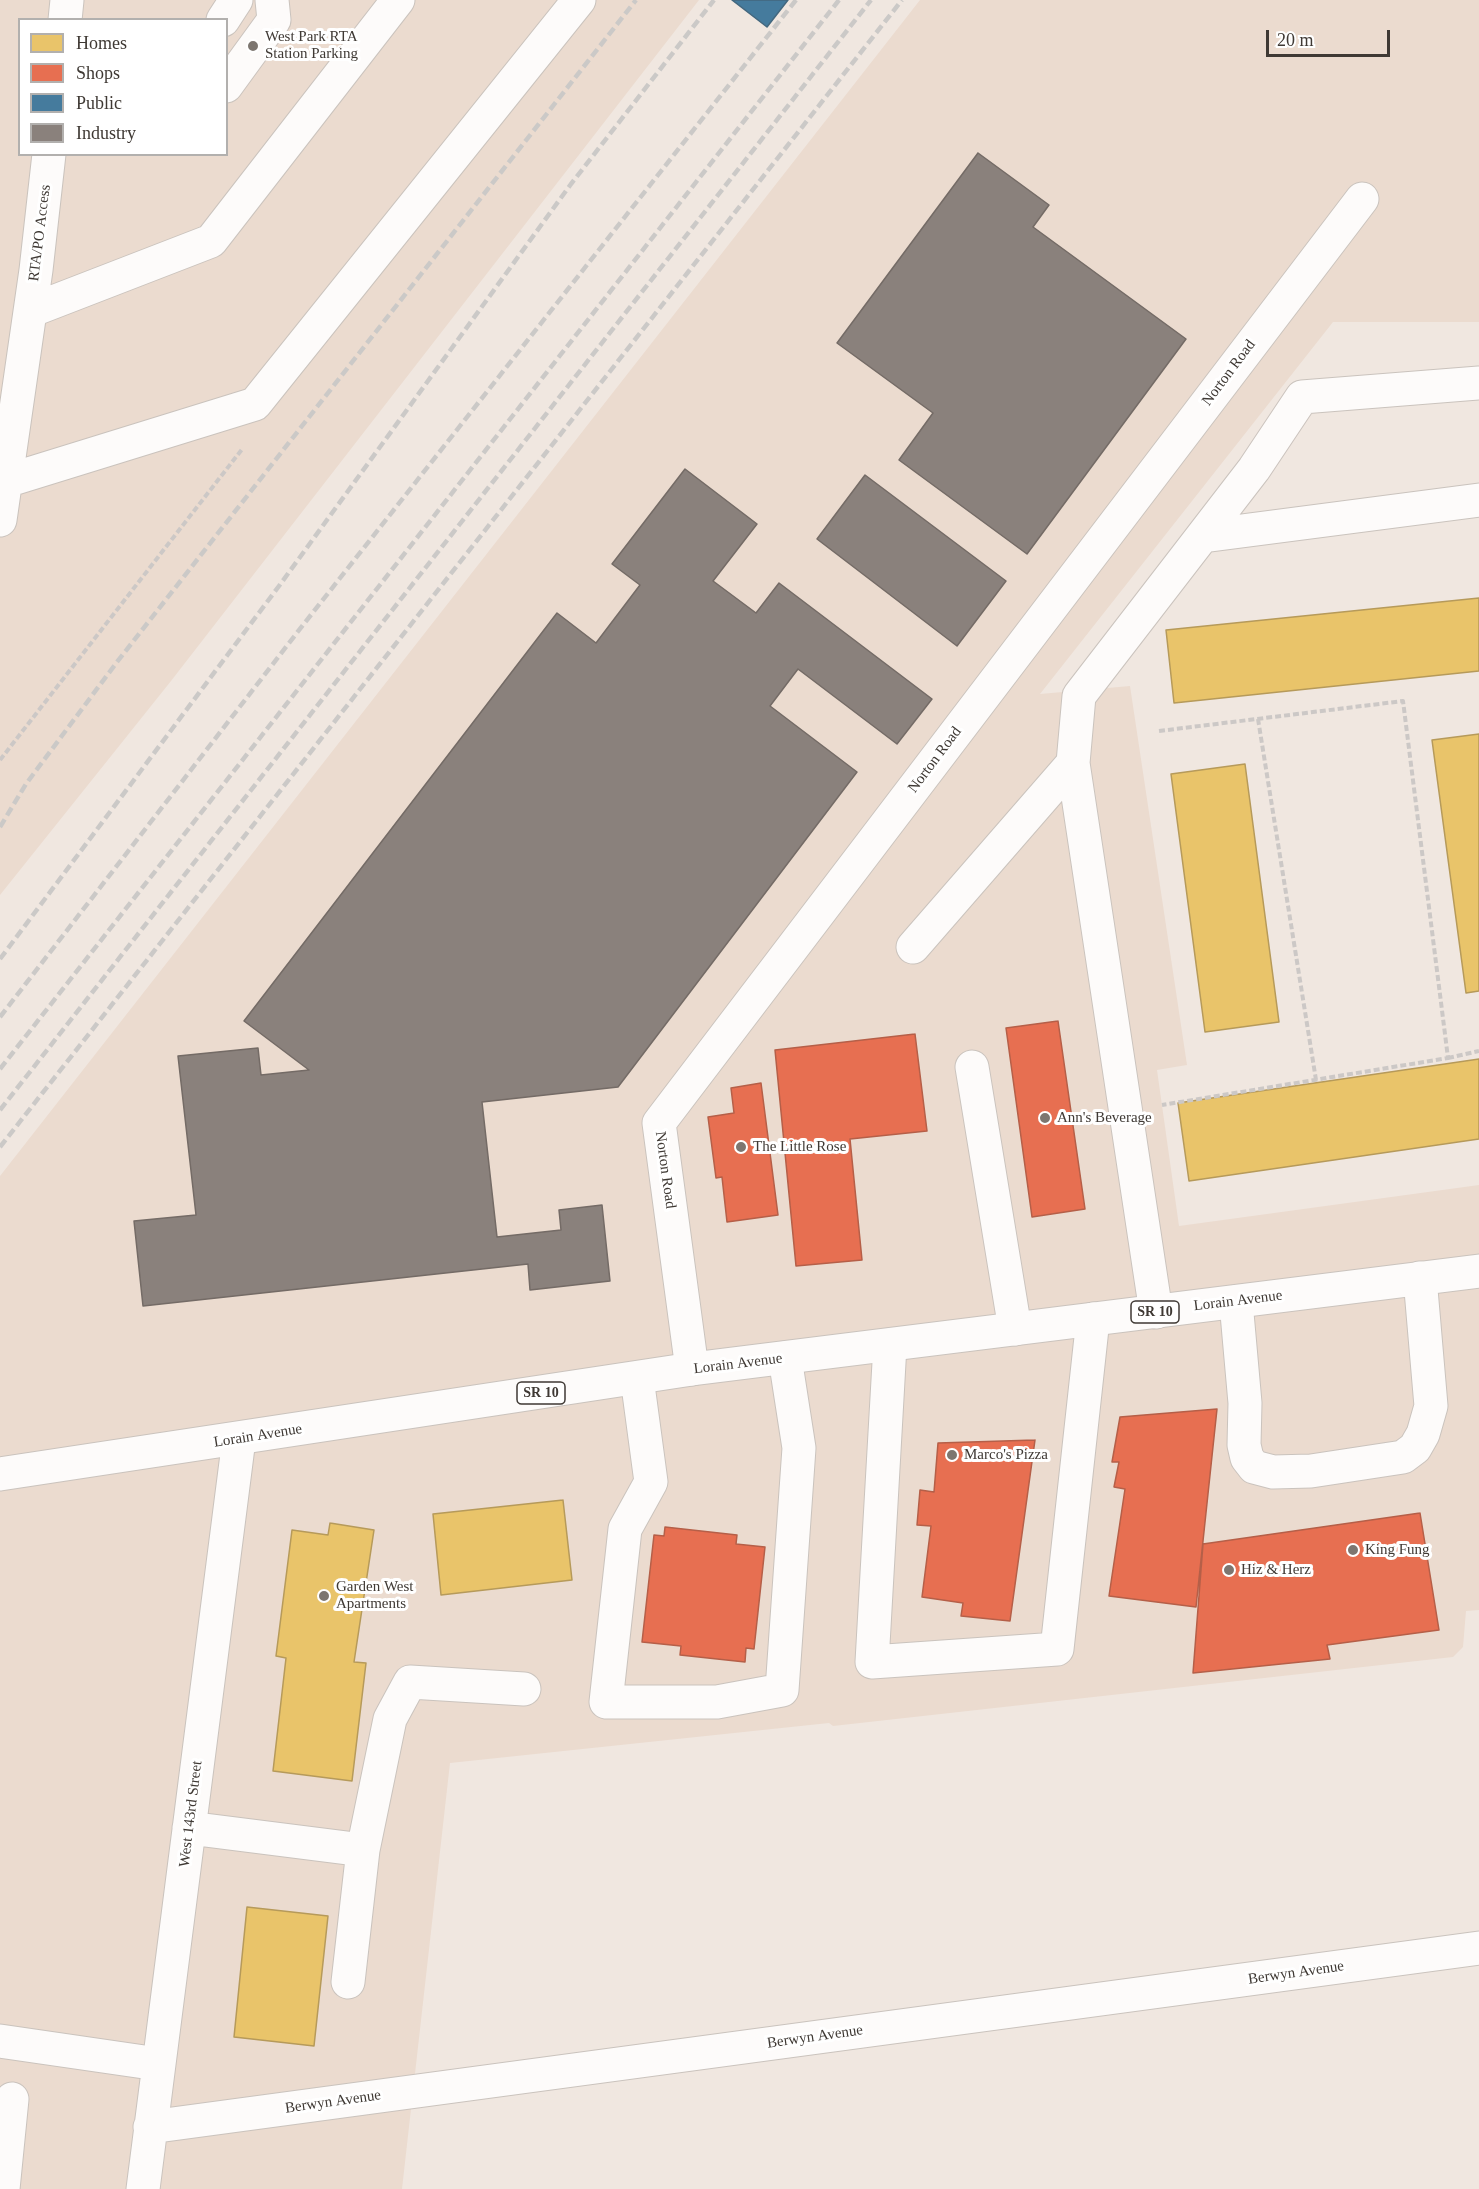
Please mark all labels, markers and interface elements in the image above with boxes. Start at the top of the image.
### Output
legend [18,18,228,156]
scale bar [1269,18,1394,56]
place label: West Park RTA Station Parking [265,28,358,63]
text: 20 m [1277,30,1314,50]
text: Homes [76,33,127,53]
marker: West Park RTA Station Parking [246,39,260,53]
text: Shops [76,63,120,83]
text: Public [76,93,122,113]
text: Industry [76,123,136,143]
street label: RTA/PO Access [25,184,55,282]
street label: Norton Road [1198,336,1260,410]
street label: Norton Road [904,723,966,797]
place label: Ann's Beverage [1057,1109,1152,1127]
marker: Ann's Beverage [1038,1111,1052,1125]
street label: Norton Road [651,1130,679,1210]
place label: The Little Rose [753,1138,846,1156]
marker: The Little Rose [734,1140,748,1154]
street label: Lorain Avenue [1193,1287,1283,1315]
road number: SR 10 [1131,1301,1179,1323]
street label: Lorain Avenue [693,1350,783,1378]
road number: SR 10 [517,1382,565,1404]
street label: Lorain Avenue [213,1420,303,1452]
place label: Marco's Pizza [964,1446,1048,1464]
marker: Marco's Pizza [945,1448,959,1462]
place label: King Fung [1365,1541,1430,1559]
marker: King Fung [1346,1543,1360,1557]
place label: Hiz & Herz [1241,1561,1311,1579]
marker: Hiz & Herz [1222,1563,1236,1577]
place label: Garden West Apartments [336,1578,414,1613]
marker: Garden West Apartments [317,1589,331,1603]
street label: West 143rd Street [176,1760,206,1868]
street label: Berwyn Avenue [1247,1957,1345,1989]
street label: Berwyn Avenue [766,2021,864,2053]
street label: Berwyn Avenue [284,2086,382,2118]

